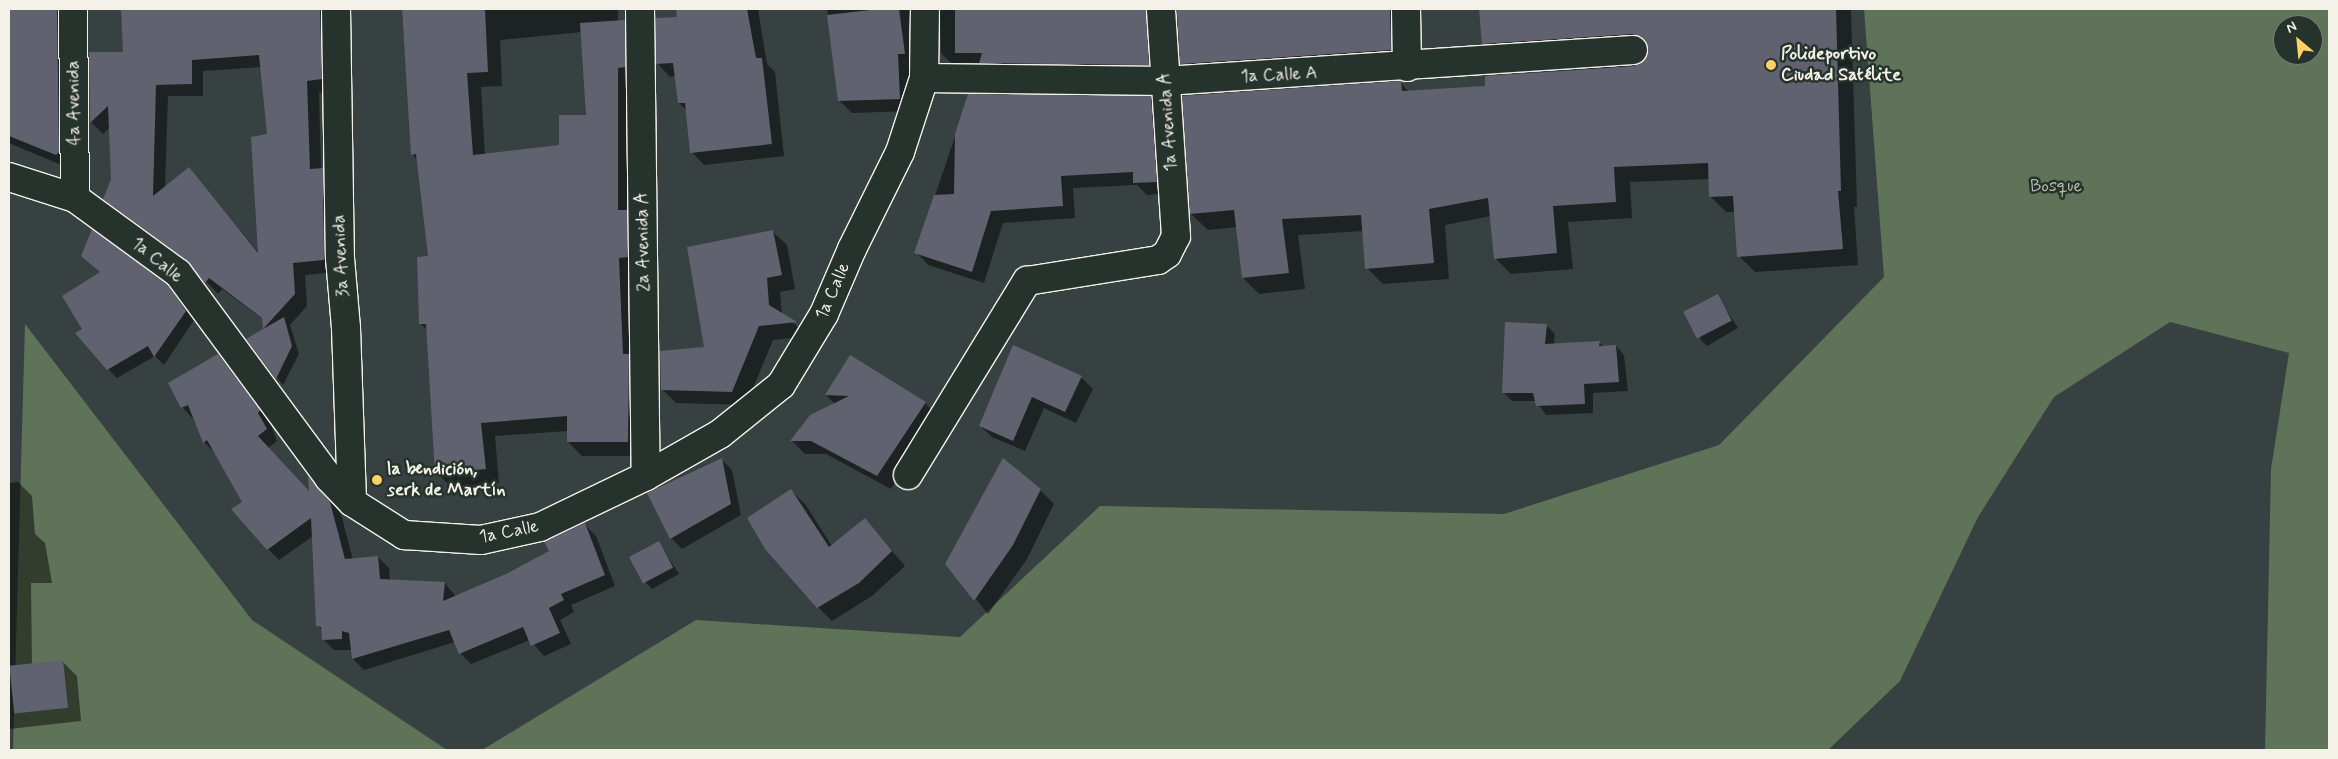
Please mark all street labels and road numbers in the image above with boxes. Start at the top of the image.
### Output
street label: 4a Avenida [62,60,86,146]
street label: 1a Calle A [1240,62,1318,88]
street label: 1a Avenida A [1154,72,1182,172]
street label: 2a Avenida A [631,192,655,292]
street label: 3a Avenida [328,214,354,298]
street label: 1a Calle [127,232,187,288]
street label: 1a Calle [811,259,855,323]
street label: 1a Calle [477,516,541,548]

